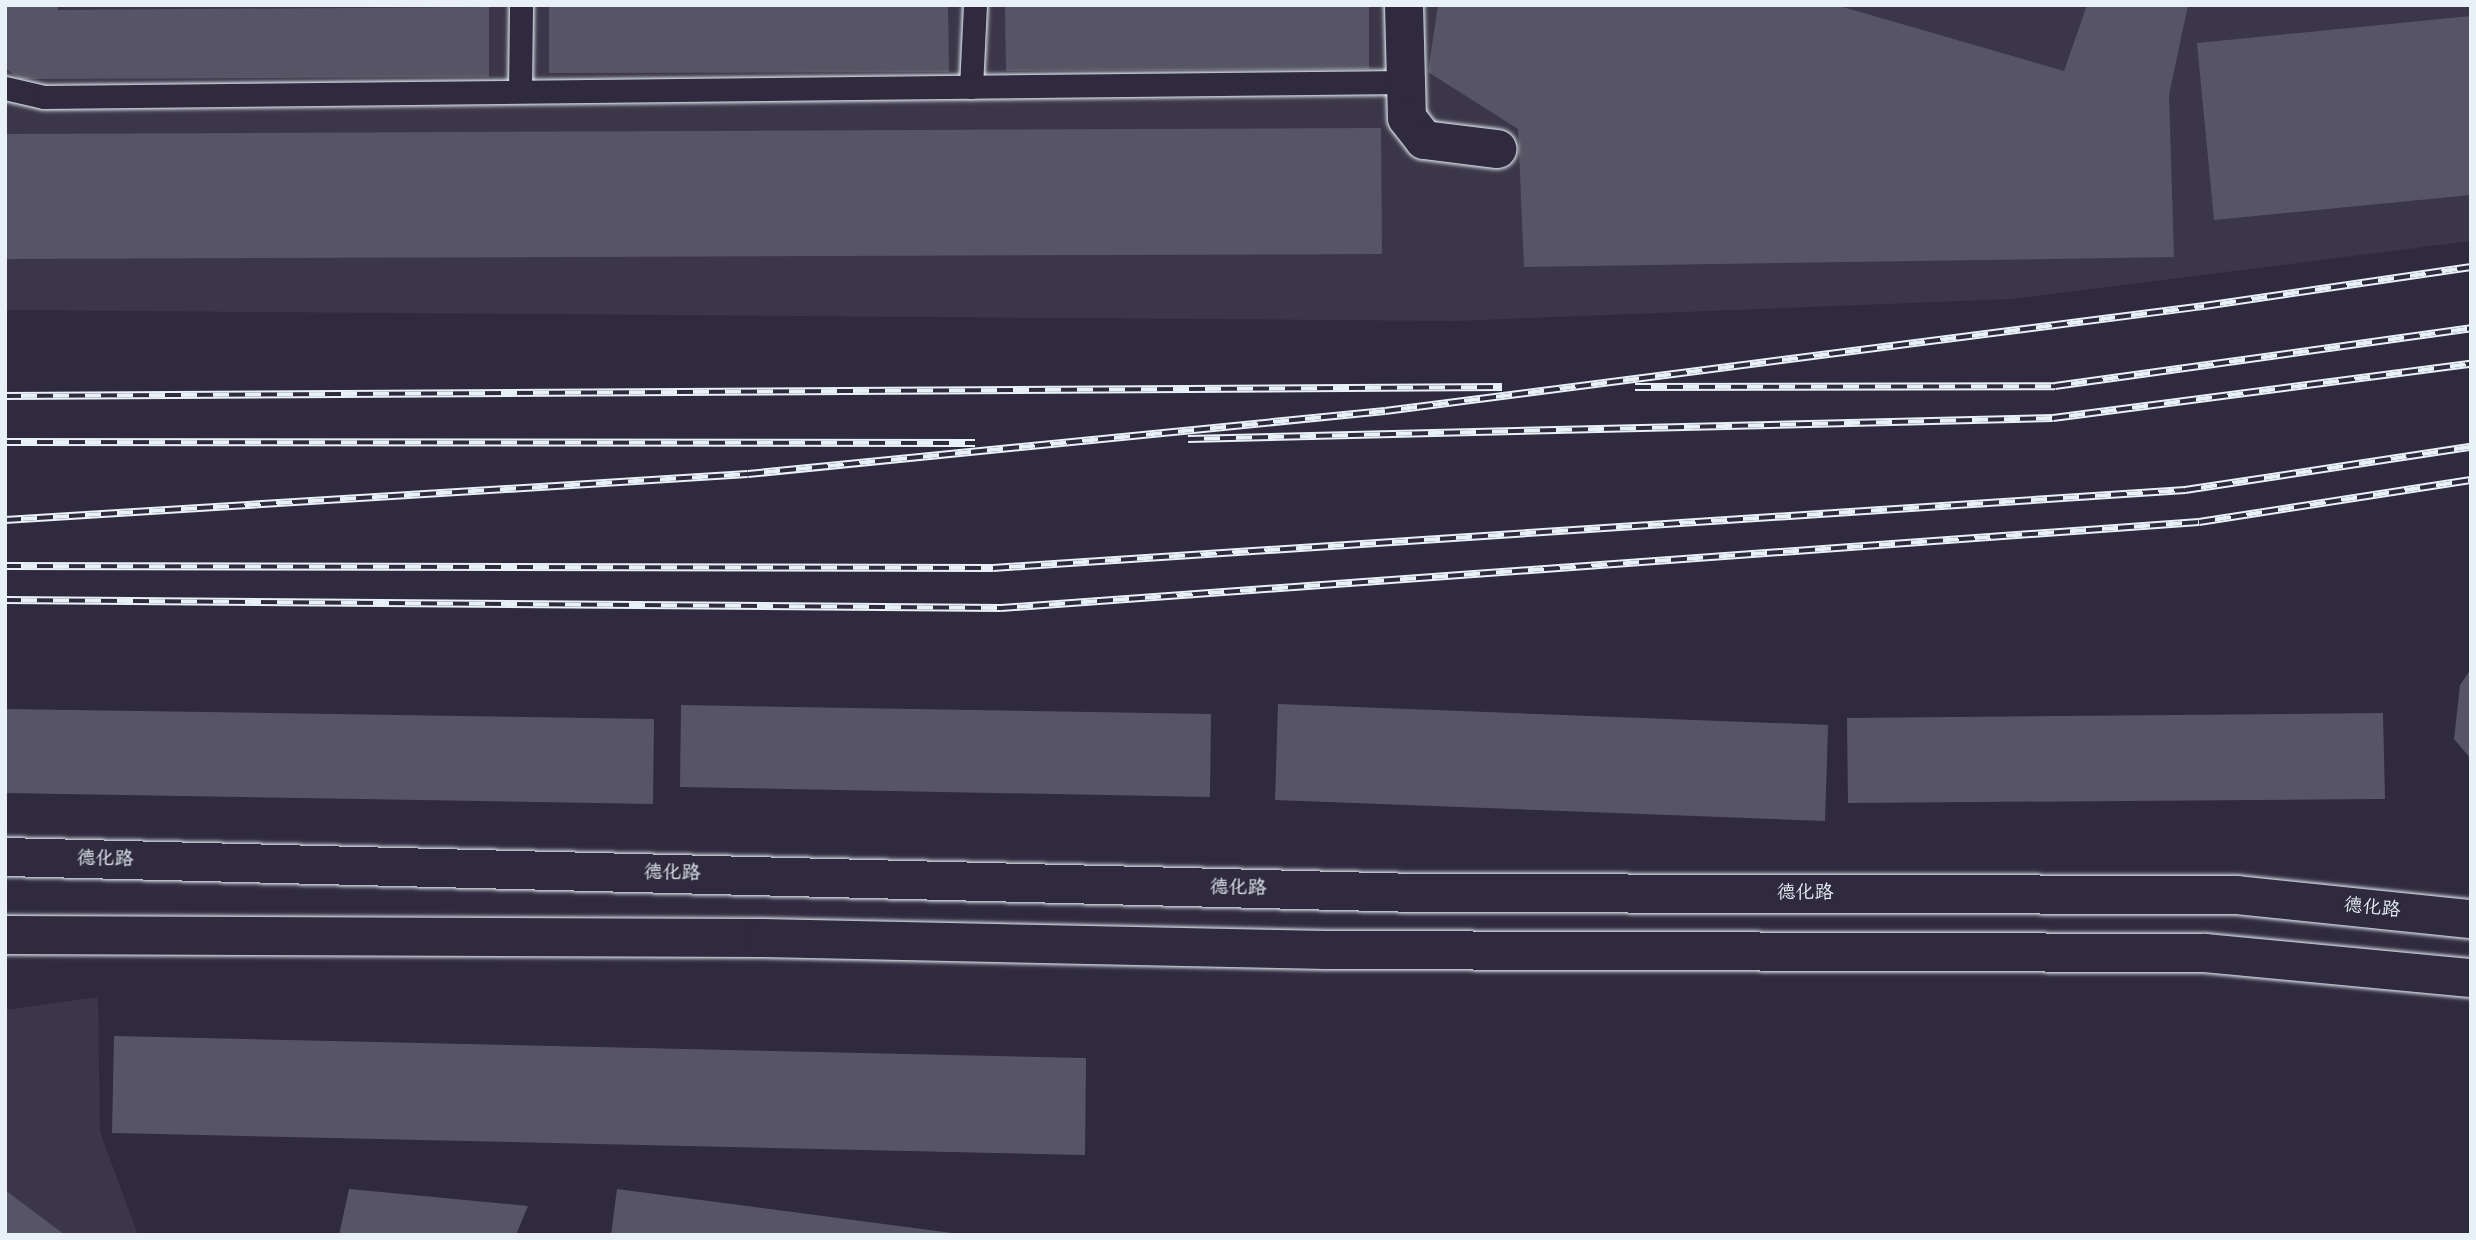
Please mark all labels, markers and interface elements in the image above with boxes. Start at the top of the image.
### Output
street label: 德化路 [76,848,134,872]
street label: 德化路 [643,862,701,886]
street label: 德化路 [1209,877,1267,901]
street label: 德化路 [1777,883,1833,905]
street label: 德化路 [2342,895,2402,923]

